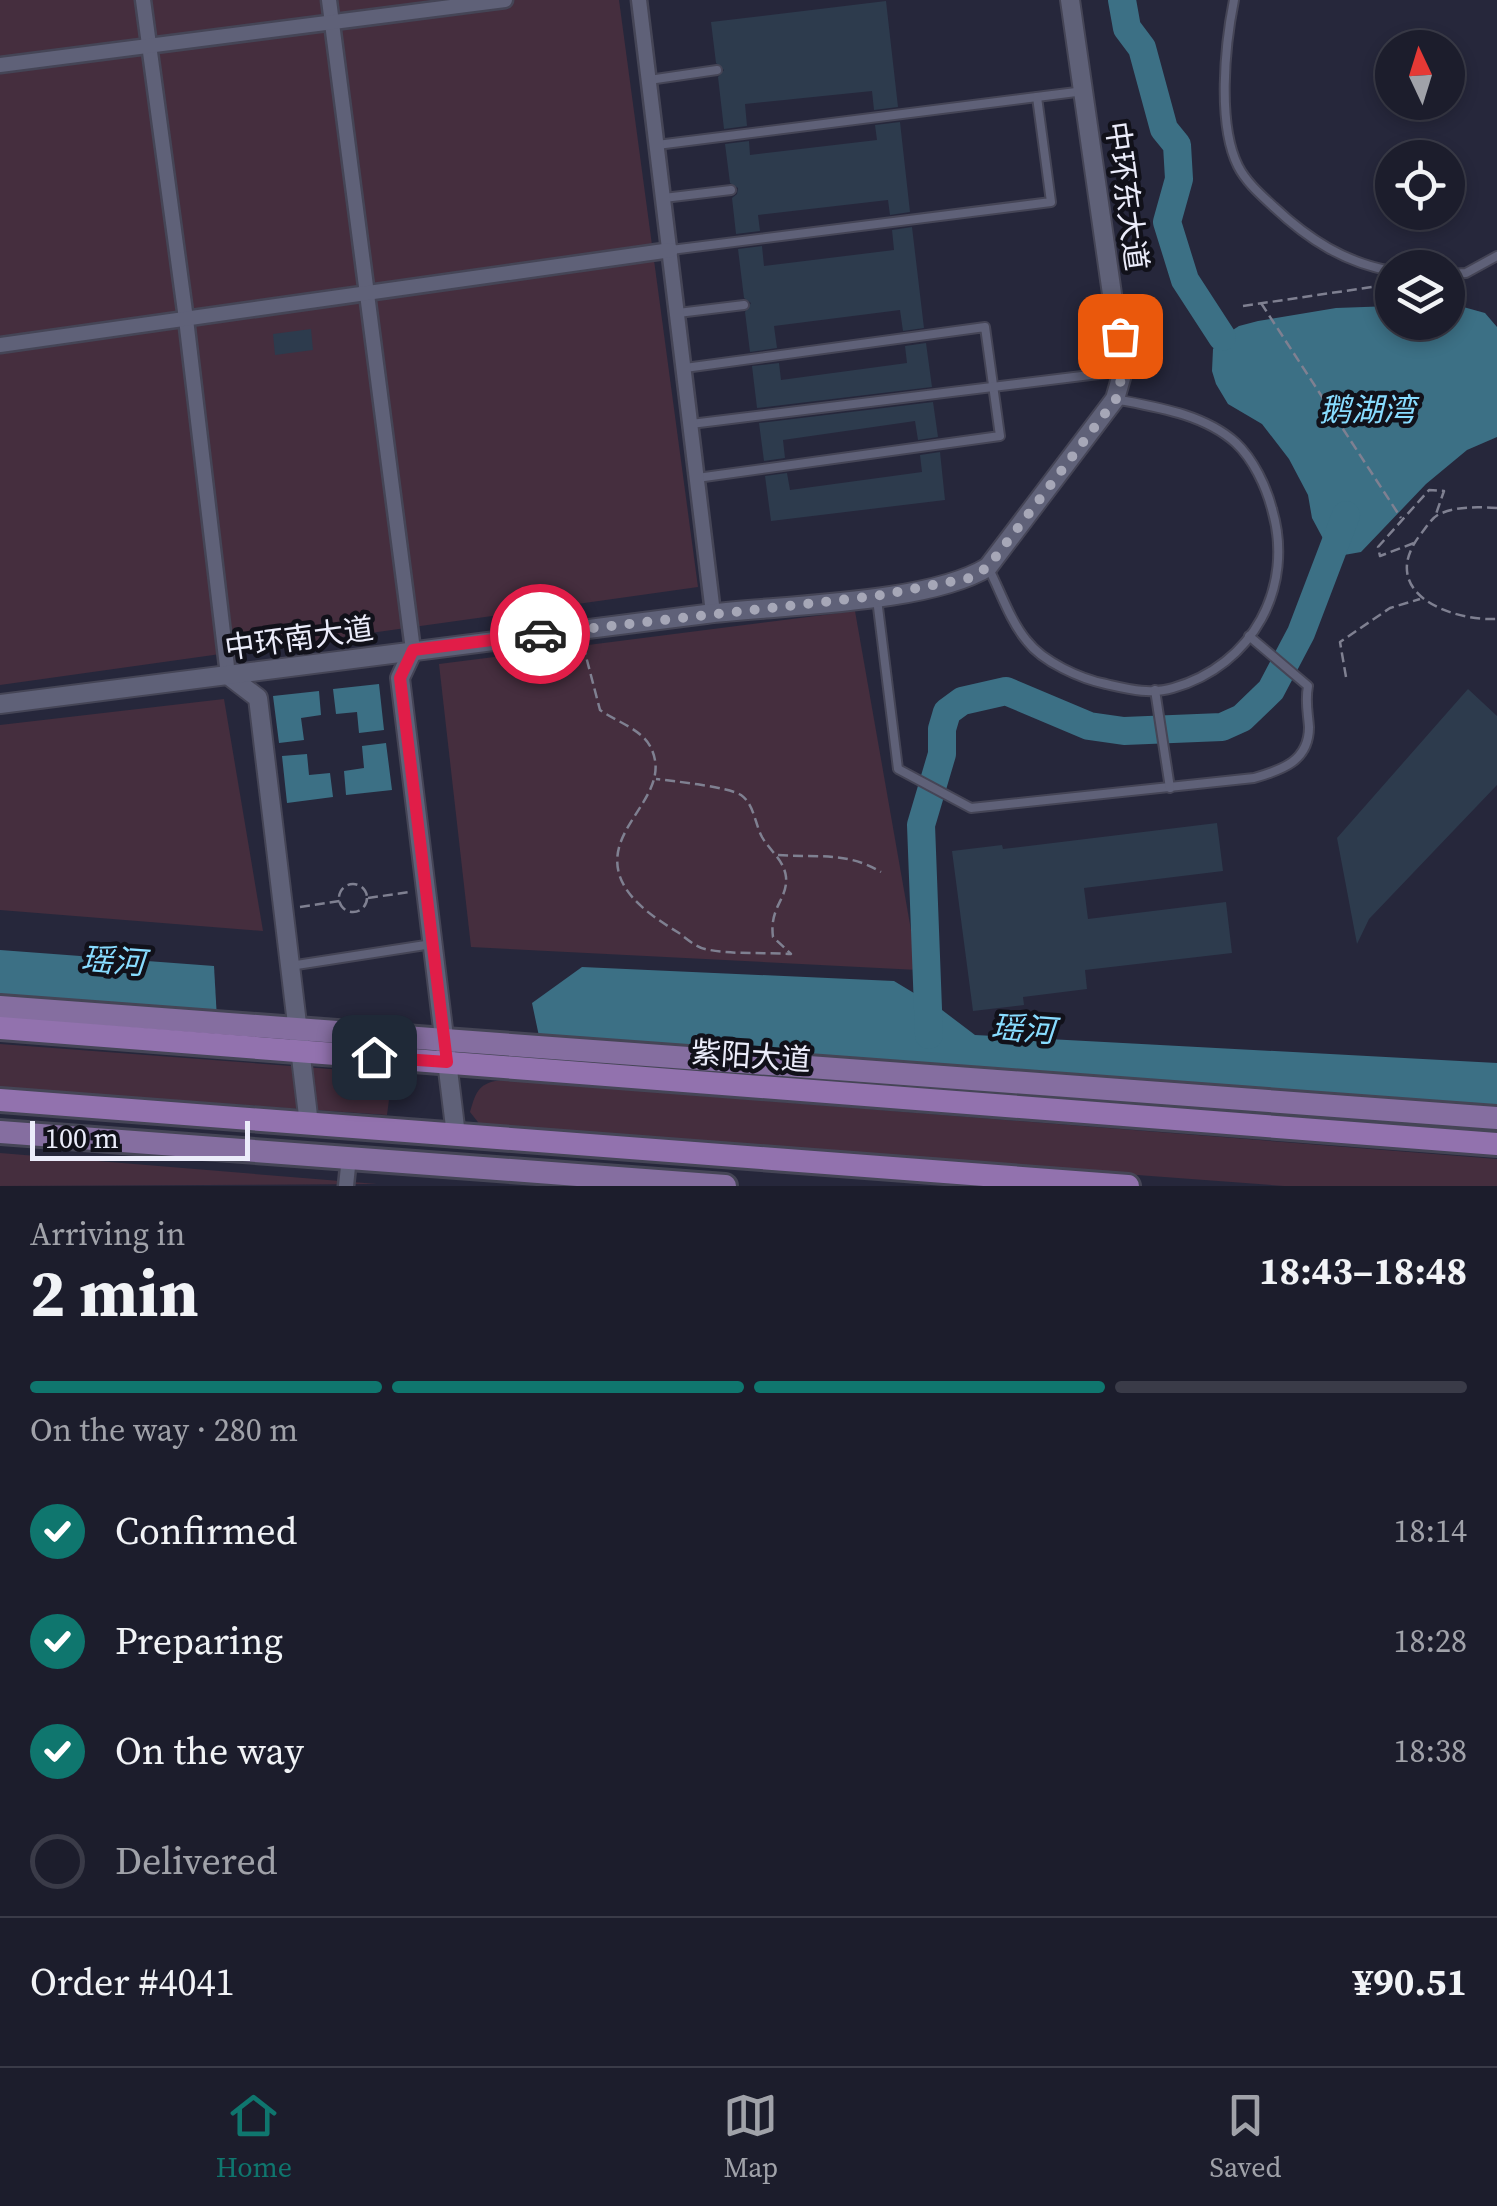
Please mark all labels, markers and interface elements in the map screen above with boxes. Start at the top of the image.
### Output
north arrow [1375,30,1465,120]
map controls [1375,30,1465,340]
street label: 中环东大道 [1096,119,1158,273]
button: locate [1375,140,1465,230]
button: layers [1375,250,1465,340]
pin [1078,294,1163,379]
icon: bag [1093,309,1148,364]
water label: 鹅湖湾 [1319,388,1420,432]
courier [490,584,590,684]
street label: 中环南大道 [222,607,376,669]
icon: car [513,607,568,662]
water label: 瑶河 [80,937,152,986]
water label: 瑶河 [990,1005,1062,1054]
pin [332,1015,417,1100]
icon: home [347,1030,402,1085]
street label: 紫阳大道 [690,1031,812,1081]
scale bar [30,1116,250,1160]
text: 100 m [45,1119,119,1157]
text: Arriving in [30,1212,185,1256]
text: 18:43–18:48 [1259,1245,1467,1297]
text: 2 min [30,1249,199,1338]
text: On the way · 280 m [30,1408,298,1452]
icon: check [30,1504,85,1559]
text: Confirmed [115,1505,297,1557]
text: 18:14 [1393,1509,1467,1553]
icon: check [30,1614,85,1669]
text: Preparing [115,1615,283,1667]
text: 18:28 [1393,1619,1467,1663]
icon: check [30,1724,85,1779]
text: On the way [115,1725,304,1777]
text: 18:38 [1393,1729,1467,1773]
text: Delivered [115,1835,278,1887]
text: Order #4041 [30,1956,234,2008]
text: ¥90.51 [1353,1956,1467,2008]
tab: Home [216,2088,292,2186]
tab: Map [723,2088,778,2186]
tab: Saved [1210,2088,1281,2186]

